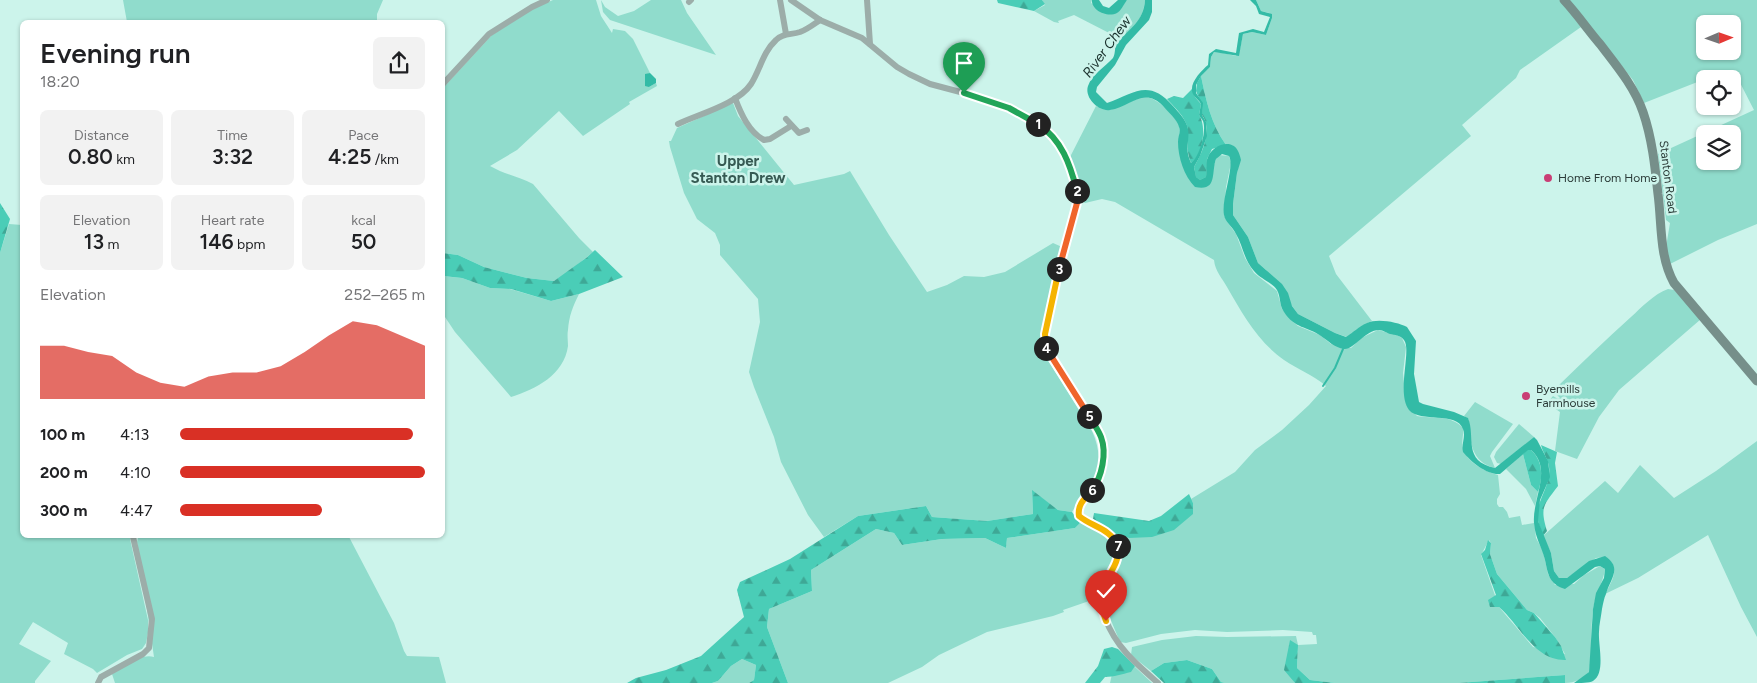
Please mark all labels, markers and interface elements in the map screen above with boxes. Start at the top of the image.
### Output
water label: River Chew [1079,12,1136,81]
north arrow [1696,15,1741,60]
map controls [1696,15,1741,170]
text: Evening run [40,36,191,70]
button: share [373,37,425,89]
pin [943,42,985,93]
icon: arrive [950,49,978,77]
button: locate [1696,70,1741,115]
text: 18:20 [40,72,80,91]
pin: 1 [1026,112,1050,136]
text: 1 [1036,116,1041,133]
button: layers [1696,125,1741,170]
text: Distance [74,127,129,144]
text: Time [217,127,248,144]
text: Pace [348,127,379,144]
street label: Stanton Road [1657,140,1679,214]
text: 0.80 [68,144,113,169]
text: 3:32 [212,144,253,169]
text: 4:25 [328,144,371,169]
text: km [113,151,135,168]
text: /km [371,151,399,168]
district label: Upper Stanton Drew [691,152,786,187]
place label: Home From Home [1558,171,1657,185]
marker: Home From Home [1542,172,1554,184]
pin: 2 [1064,178,1090,204]
text: 2 [1073,183,1082,200]
text: Elevation [73,212,130,229]
text: Heart rate [201,212,264,229]
text: kcal [351,212,376,229]
text: 13 [84,229,104,254]
text: 146 [200,229,234,254]
text: 50 [351,229,376,254]
text: m [104,236,119,253]
text: bpm [234,236,265,253]
pin: 3 [1046,256,1072,282]
text: 3 [1056,261,1063,278]
text: Elevation [40,285,106,304]
text: 252–265 m [344,285,425,304]
pin: 4 [1034,336,1058,360]
text: 4 [1042,340,1051,357]
place label: Byemills Farmhouse [1536,382,1596,410]
marker: Byemills Farmhouse [1520,390,1532,402]
pin: 5 [1076,404,1102,428]
text: 5 [1085,408,1094,425]
text: 100 m [40,425,85,444]
text: 4:13 [120,425,149,444]
text: 200 m [40,463,88,482]
text: 4:10 [120,463,151,482]
pin: 6 [1080,478,1104,502]
text: 6 [1088,482,1097,499]
text: 300 m [40,501,87,520]
text: 4:47 [120,501,153,520]
pin: 7 [1106,534,1130,558]
text: 7 [1115,538,1122,555]
pin [1085,570,1127,621]
icon: check [1092,577,1120,605]

